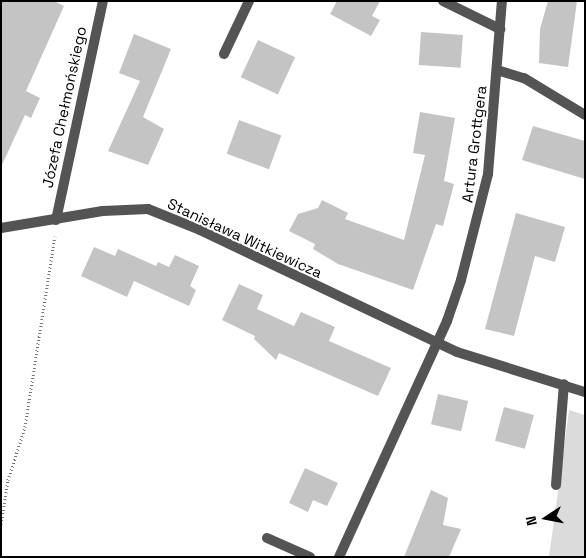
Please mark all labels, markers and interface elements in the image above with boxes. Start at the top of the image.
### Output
street label: Józefa Chełmońskiego [38,25,90,189]
street label: Artura Grottgera [458,84,490,204]
street label: Stanisława Witkiewicza [165,194,325,282]
north arrow [521,493,571,543]
text: N [522,515,541,527]

